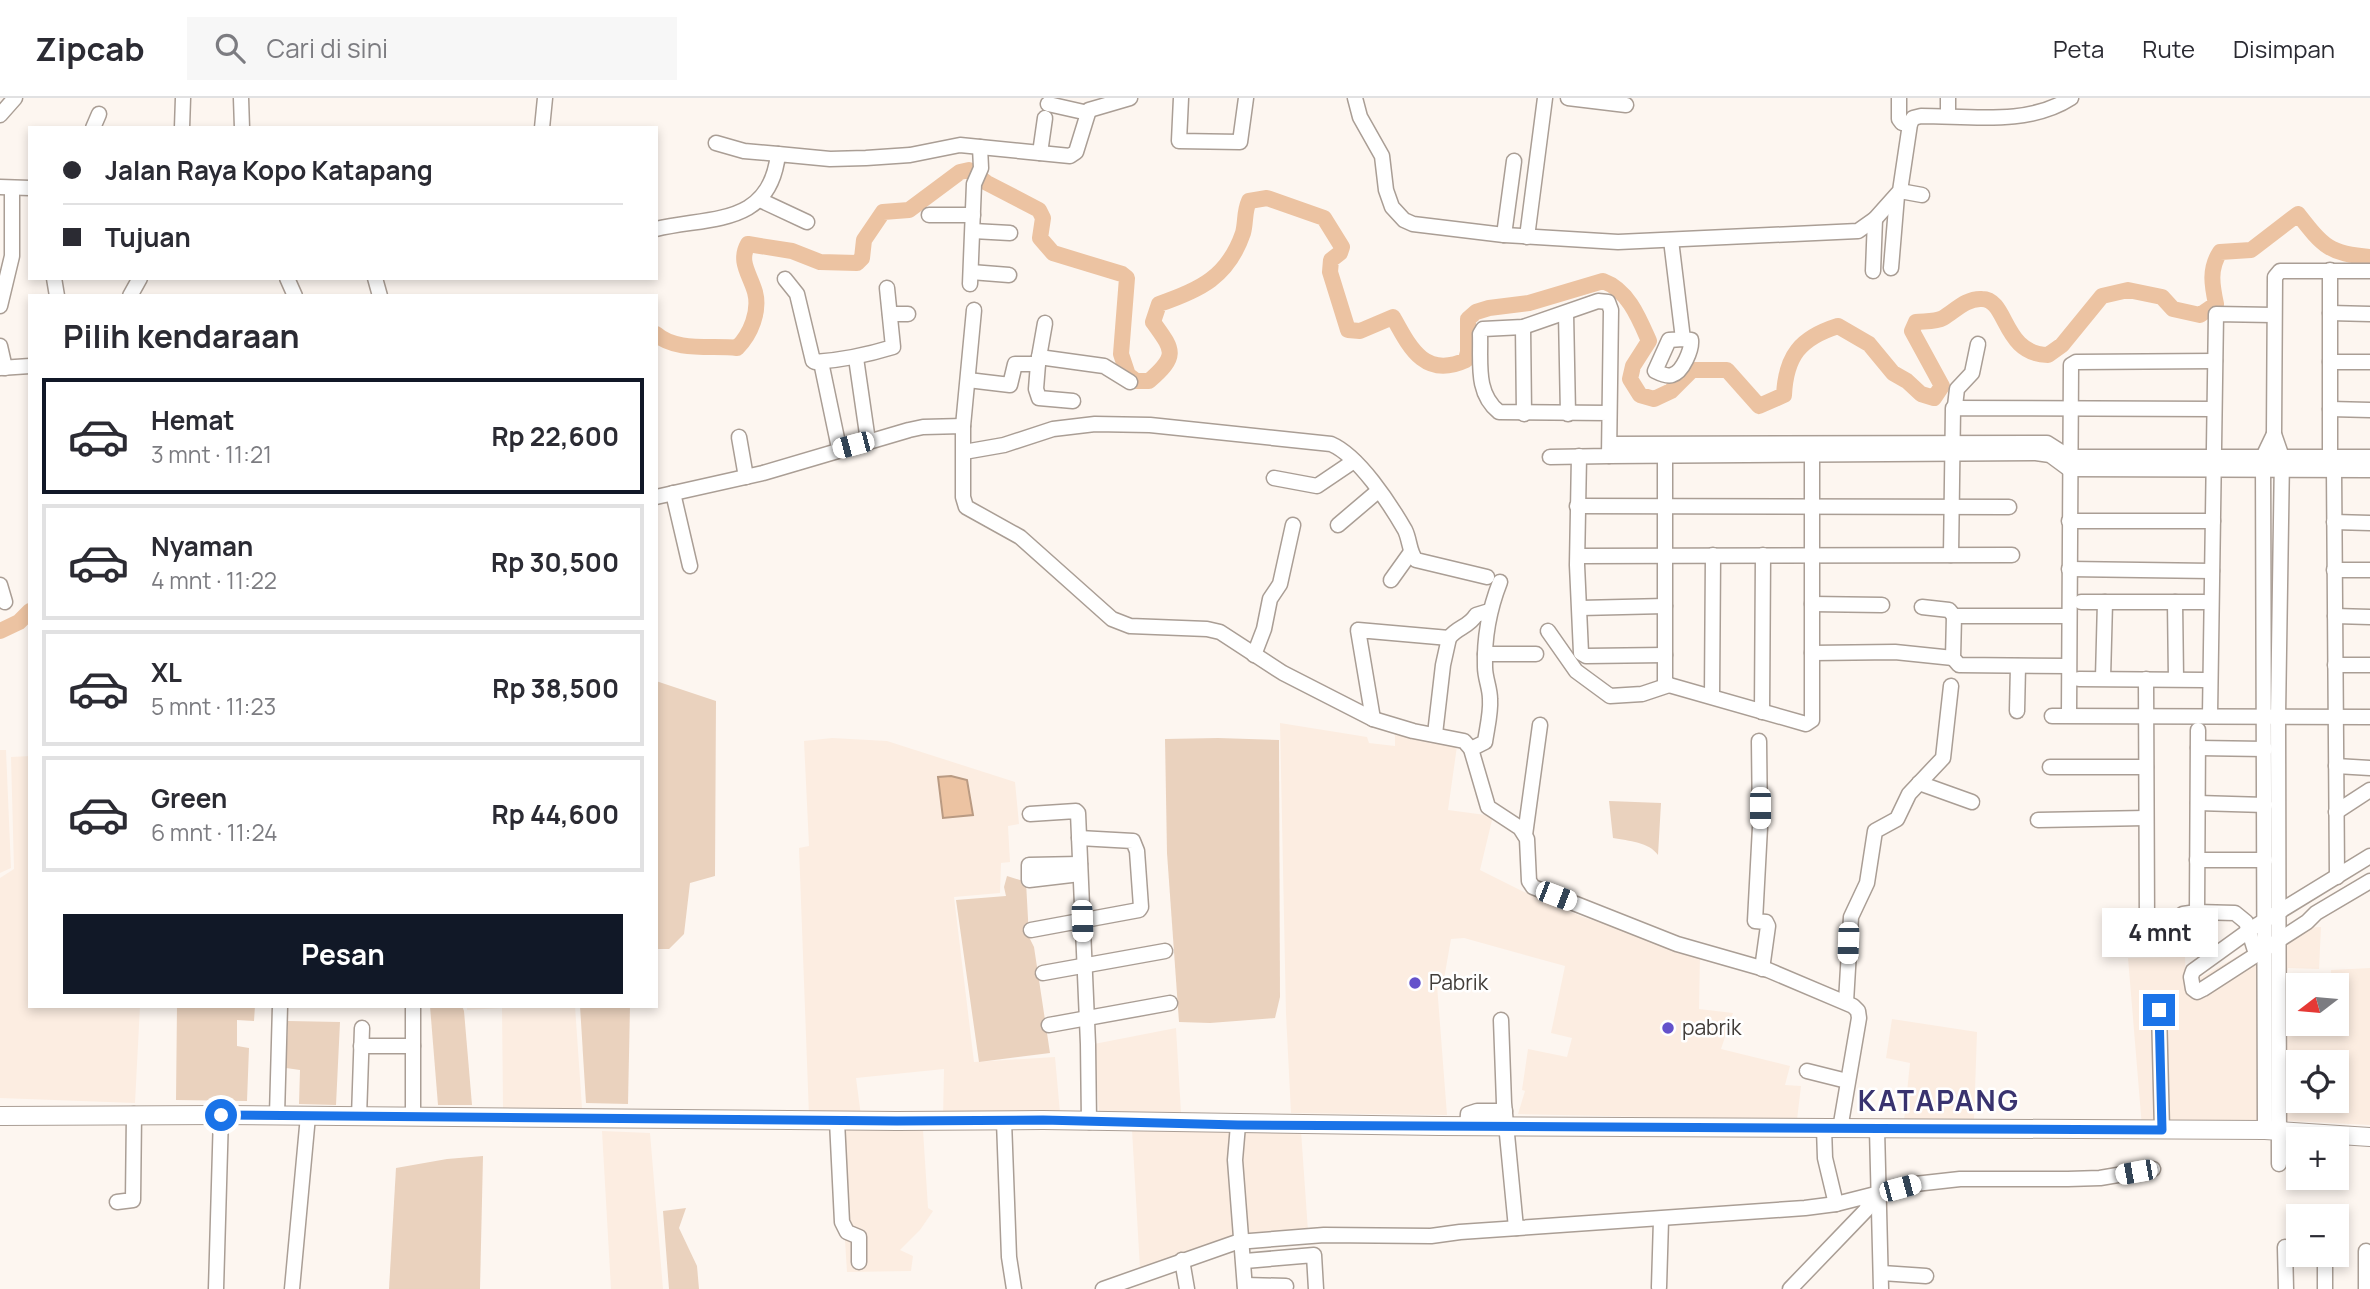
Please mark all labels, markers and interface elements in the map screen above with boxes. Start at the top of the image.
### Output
search box [187,17,677,80]
text: Zipcab [35,26,145,71]
icon: search [211,29,249,67]
text: Cari di sini [267,30,388,66]
text: Peta [2053,32,2104,65]
text: Rute [2142,32,2195,65]
text: Disimpan [2233,32,2335,65]
text: Jalan Raya Kopo Katapang [105,152,433,188]
text: Tujuan [105,219,191,255]
text: Pilih kendaraan [63,314,300,358]
text: Hemat [151,402,235,438]
icon: car [67,405,130,468]
text: Rp 22,600 [491,418,619,454]
car [830,429,877,461]
text: 3 mnt · 11:21 [151,438,272,470]
text: Nyaman [151,528,253,564]
icon: car [67,531,130,594]
text: Rp 30,500 [491,544,619,580]
text: 4 mnt · 11:22 [151,564,277,596]
text: XL [151,654,182,690]
icon: car [67,657,130,720]
text: Rp 38,500 [492,670,619,706]
text: 5 mnt · 11:23 [151,690,276,722]
text: Green [151,780,227,816]
icon: car [67,783,130,846]
car [1750,787,1771,829]
text: Rp 44,600 [492,796,619,832]
text: 6 mnt · 11:24 [151,816,278,848]
car [1533,879,1580,913]
car [1071,900,1094,942]
callout: 4 mnt [2101,908,2217,958]
button: Pesan [63,914,623,994]
text: 4 mnt [2128,916,2192,948]
car [1837,922,1860,964]
place label: Pabrik [1429,968,1489,996]
north arrow [2286,973,2348,1036]
map controls [2286,973,2349,1267]
marker: Pabrik [1407,975,1423,991]
route end [2143,994,2175,1026]
place label: pabrik [1682,1013,1742,1041]
marker: pabrik [1660,1020,1676,1036]
button: locate [2286,1050,2349,1113]
district label: KATAPANG [1858,1081,2020,1119]
route start [205,1099,237,1131]
button: + [2286,1127,2349,1190]
car [2114,1158,2159,1186]
car [1877,1172,1924,1204]
button: − [2286,1204,2349,1267]

